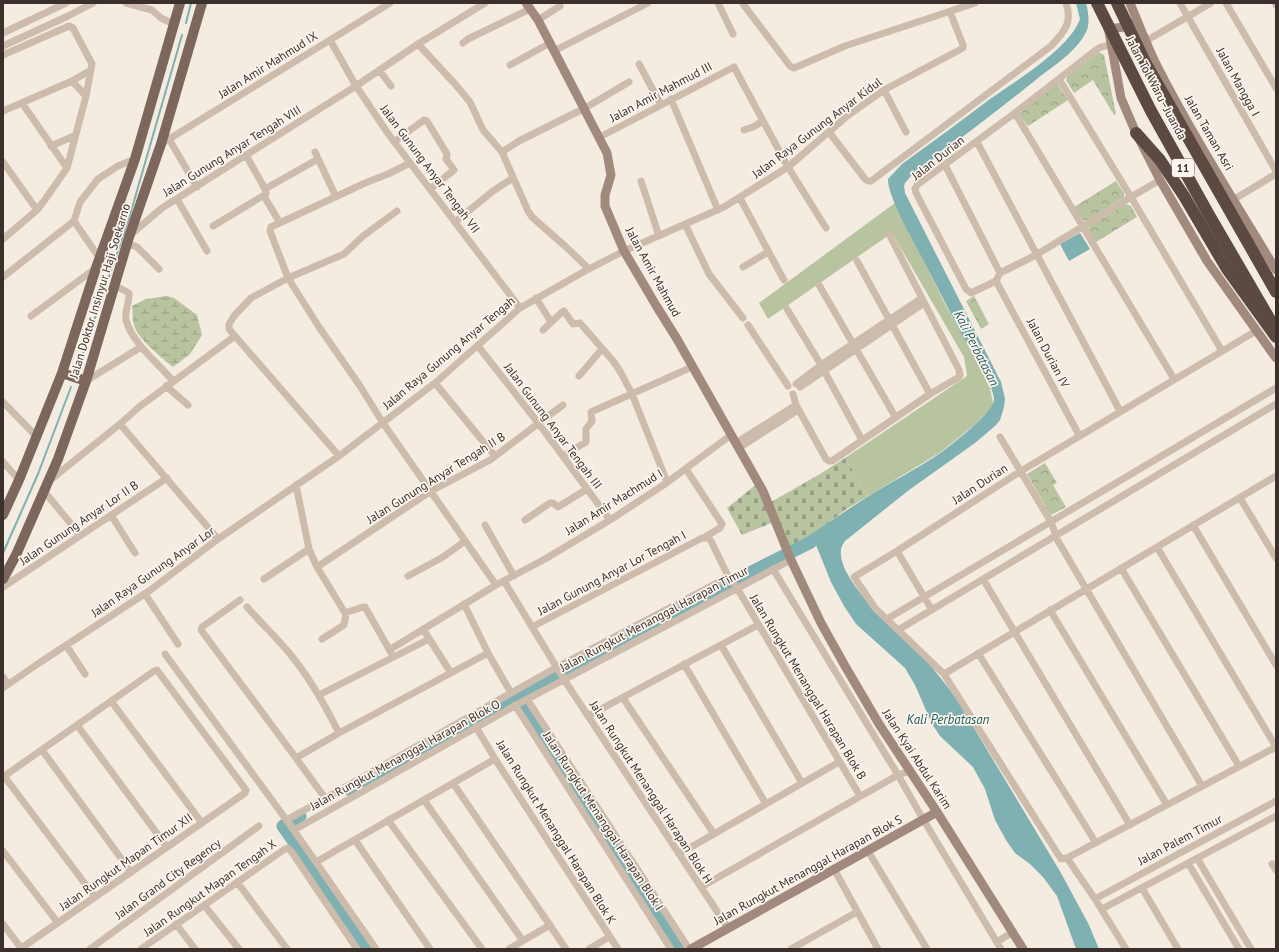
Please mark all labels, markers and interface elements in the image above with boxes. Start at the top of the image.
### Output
street label: Jalan Amir Mahmud IX [214,28,321,102]
street label: Jalan Tol Waru–Juanda [1122,33,1190,142]
street label: Jalan Mangga I [1213,44,1263,119]
street label: Jalan Amir Mahmud III [606,58,715,125]
street label: Jalan Raya Gunung Anyar Kidul [748,74,885,182]
street label: Jalan Taman Asri [1181,92,1237,173]
street label: Jalan Gunung Anyar Tengah VII [377,101,484,236]
street label: Jalan Gunung Anyar Tengah VIII [159,102,304,200]
street label: Jalan Durian [908,132,967,183]
road number: 11 [1172,159,1194,177]
street label: Jalan Doktor Insinyur Haji Soekarno [65,202,133,381]
street label: Jalan Amir Mahmud [622,223,684,319]
street label: Jalan Raya Gunung Anyar Tengah [379,293,518,413]
water label: Kali Perbatasan [950,307,1003,389]
street label: Jalan Durian IV [1023,315,1073,390]
street label: Jalan Gunung Anyar Tengah III [501,359,606,492]
street label: Jalan Gunung Anyar Tengah II B [363,429,508,527]
street label: Jalan Durian [948,460,1010,508]
street label: Jalan Amir Machmud I [561,465,665,538]
street label: Jalan Gunung Anyar Lor II B [16,477,141,569]
street label: Jalan Raya Gunung Anyar Lor [87,523,217,621]
street label: Jalan Gunung Anyar Lor Tengah I [534,527,689,619]
street label: Jalan Rungkut Menanggal Harapan Timur [556,562,750,675]
street label: Jalan Rungkut Menanggal Harapan Blok B [746,590,870,782]
street label: Jalan Rungkut Menanggal Harapan Blok O [306,696,502,814]
street label: Jalan Rungkut Menanggal Harapan Blok H [586,697,716,886]
street label: Jalan Kyai Abdul Karim [879,705,955,811]
water label: Kali Perbatasan [907,711,990,728]
street label: Jalan Rungkut Menanggal Harapan Blok I [539,728,667,913]
street label: Jalan Rungkut Menanggal Harapan Blok K [493,736,619,926]
street label: Jalan Rungkut Mapan Timur XII [55,810,195,914]
street label: Jalan Rungkut Menanggal Harapan Blok S [710,811,905,928]
street label: Jalan Palem Timur [1134,811,1224,869]
street label: Jalan Grand City Regency [111,835,224,923]
street label: Jalan Rungkut Mapan Tengah X [139,836,280,940]

